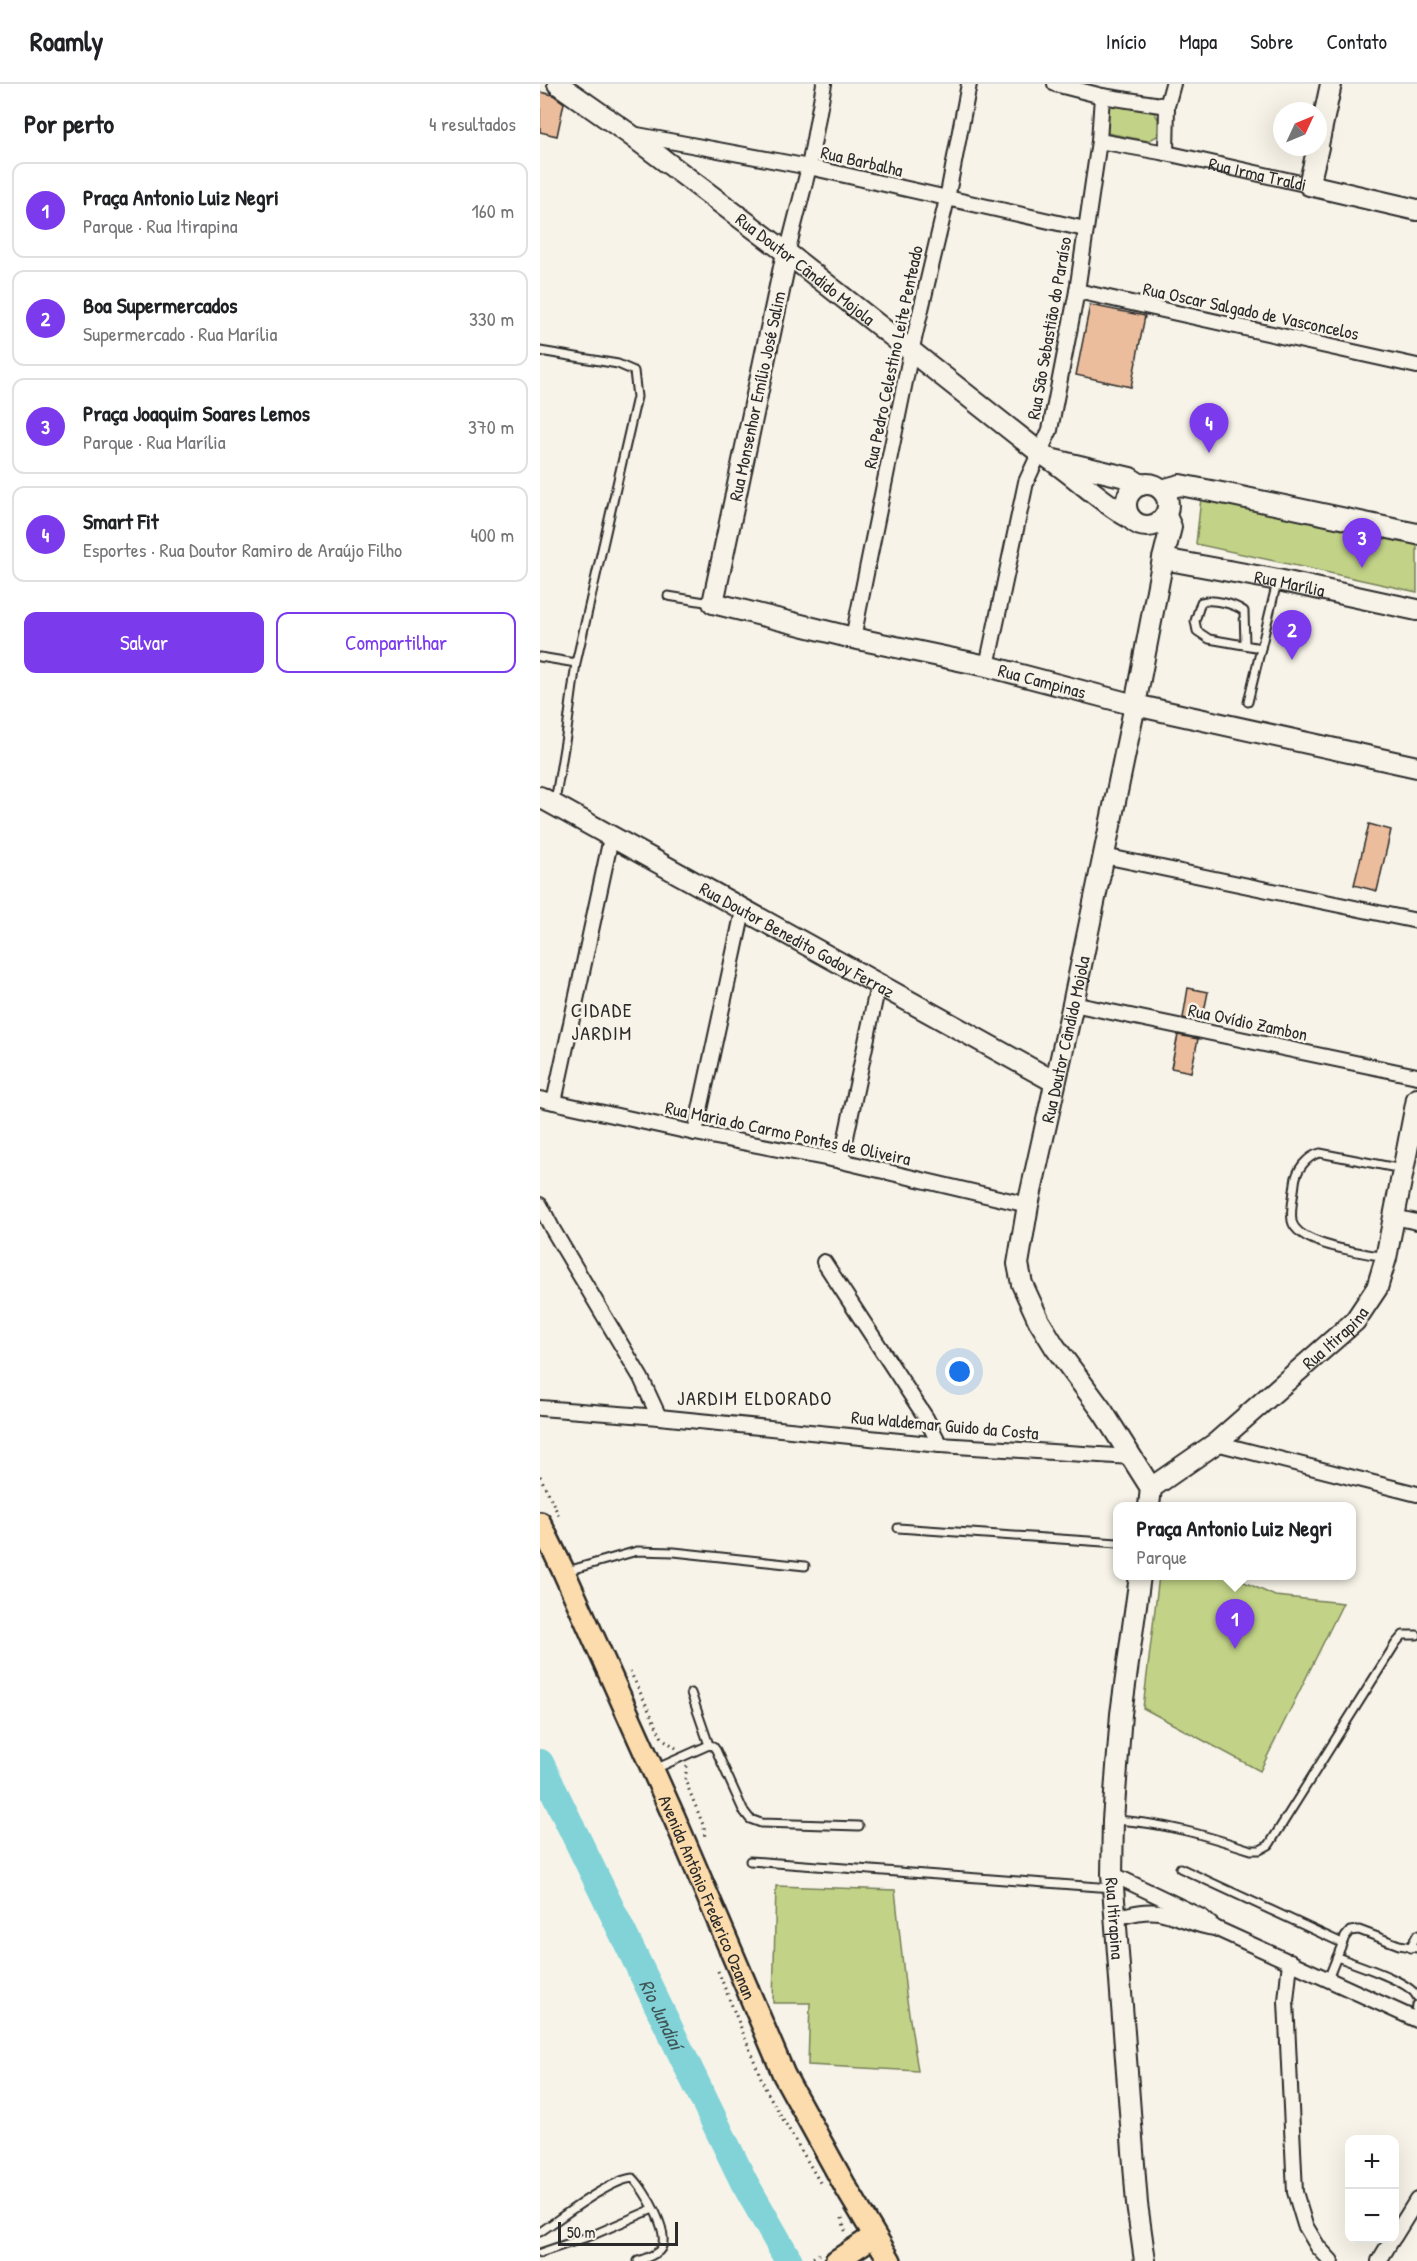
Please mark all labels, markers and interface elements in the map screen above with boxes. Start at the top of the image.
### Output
text: Roamly [30,22,103,60]
text: Início [1106,27,1146,56]
text: Mapa [1179,27,1217,56]
text: Sobre [1250,27,1293,56]
text: Contato [1326,27,1387,56]
north arrow [1273,102,1327,156]
text: Por perto [24,106,114,141]
text: 4 resultados [429,110,516,137]
street label: Rua Barbalha [818,139,906,183]
street label: Rua Irma Traldi [1206,150,1309,197]
text: Praça Antonio Luiz Negri [83,182,279,212]
text: 1 [42,197,49,224]
text: 160 m [472,197,514,224]
street label: Rua Doutor Cândido Mojola [731,206,881,331]
text: Parque · Rua Itirapina [83,212,238,239]
street label: Rua São Sebastião do Paraíso [1021,235,1077,421]
street label: Rua Pedro Celestino Leite Penteado [857,243,929,471]
street label: Rua Oscar Salgado de Vasconcelos [1141,276,1361,346]
street label: Rua Monsenhor Emílio José Salim [723,289,791,503]
text: Boa Supermercados [83,290,238,320]
text: 2 [41,305,50,332]
text: 330 m [469,305,514,332]
text: Supermercado · Rua Marília [83,320,277,347]
text: Praça Joaquim Soares Lemos [83,398,310,428]
pin: 4 [1190,404,1228,453]
text: 3 [41,413,50,440]
text: 370 m [468,413,514,440]
text: Parque · Rua Marília [83,428,226,455]
text: Smart Fit [83,506,159,536]
pin: 3 [1342,518,1382,568]
text: 4 [42,521,49,548]
text: 400 m [470,521,514,548]
text: Esportes · Rua Doutor Ramiro de Araújo Filho [83,536,402,563]
street label: Rua Marília [1253,563,1327,602]
pin: 2 [1272,610,1311,660]
button: Salvar [24,612,264,673]
button: Compartilhar [276,612,516,673]
street label: Rua Campinas [996,657,1089,704]
street label: Rua Doutor Benedito Godoy Ferraz [695,875,899,1003]
street label: Rua Doutor Cândido Mojola [1034,954,1095,1125]
district label: CIDADE JARDIM [571,996,633,1046]
street label: Rua Ovídio Zambon [1186,997,1310,1047]
street label: Rua Maria do Carmo Pontes de Oliveira [663,1095,913,1171]
street label: Rua Itirapina [1296,1302,1374,1375]
your location [945,1357,974,1386]
district label: JARDIM ELDORADO [677,1384,833,1411]
street label: Rua Waldemar Guido da Costa [850,1404,1040,1446]
popup [1113,1502,1356,1580]
text: Praça Antonio Luiz Negri [1137,1513,1332,1543]
text: Parque [1137,1543,1187,1570]
pin: 1 [1216,1600,1254,1649]
street label: Avenida Antônio Frederico Ozanan [653,1791,763,2003]
street label: Rua Itirapina [1100,1876,1131,1960]
water label: Rio Jundiaí [634,1974,692,2056]
map controls [1345,2135,1399,2243]
button: + [1345,2135,1399,2189]
button: − [1345,2189,1399,2243]
scale bar [558,2219,678,2246]
text: 50 m [567,2221,596,2243]

